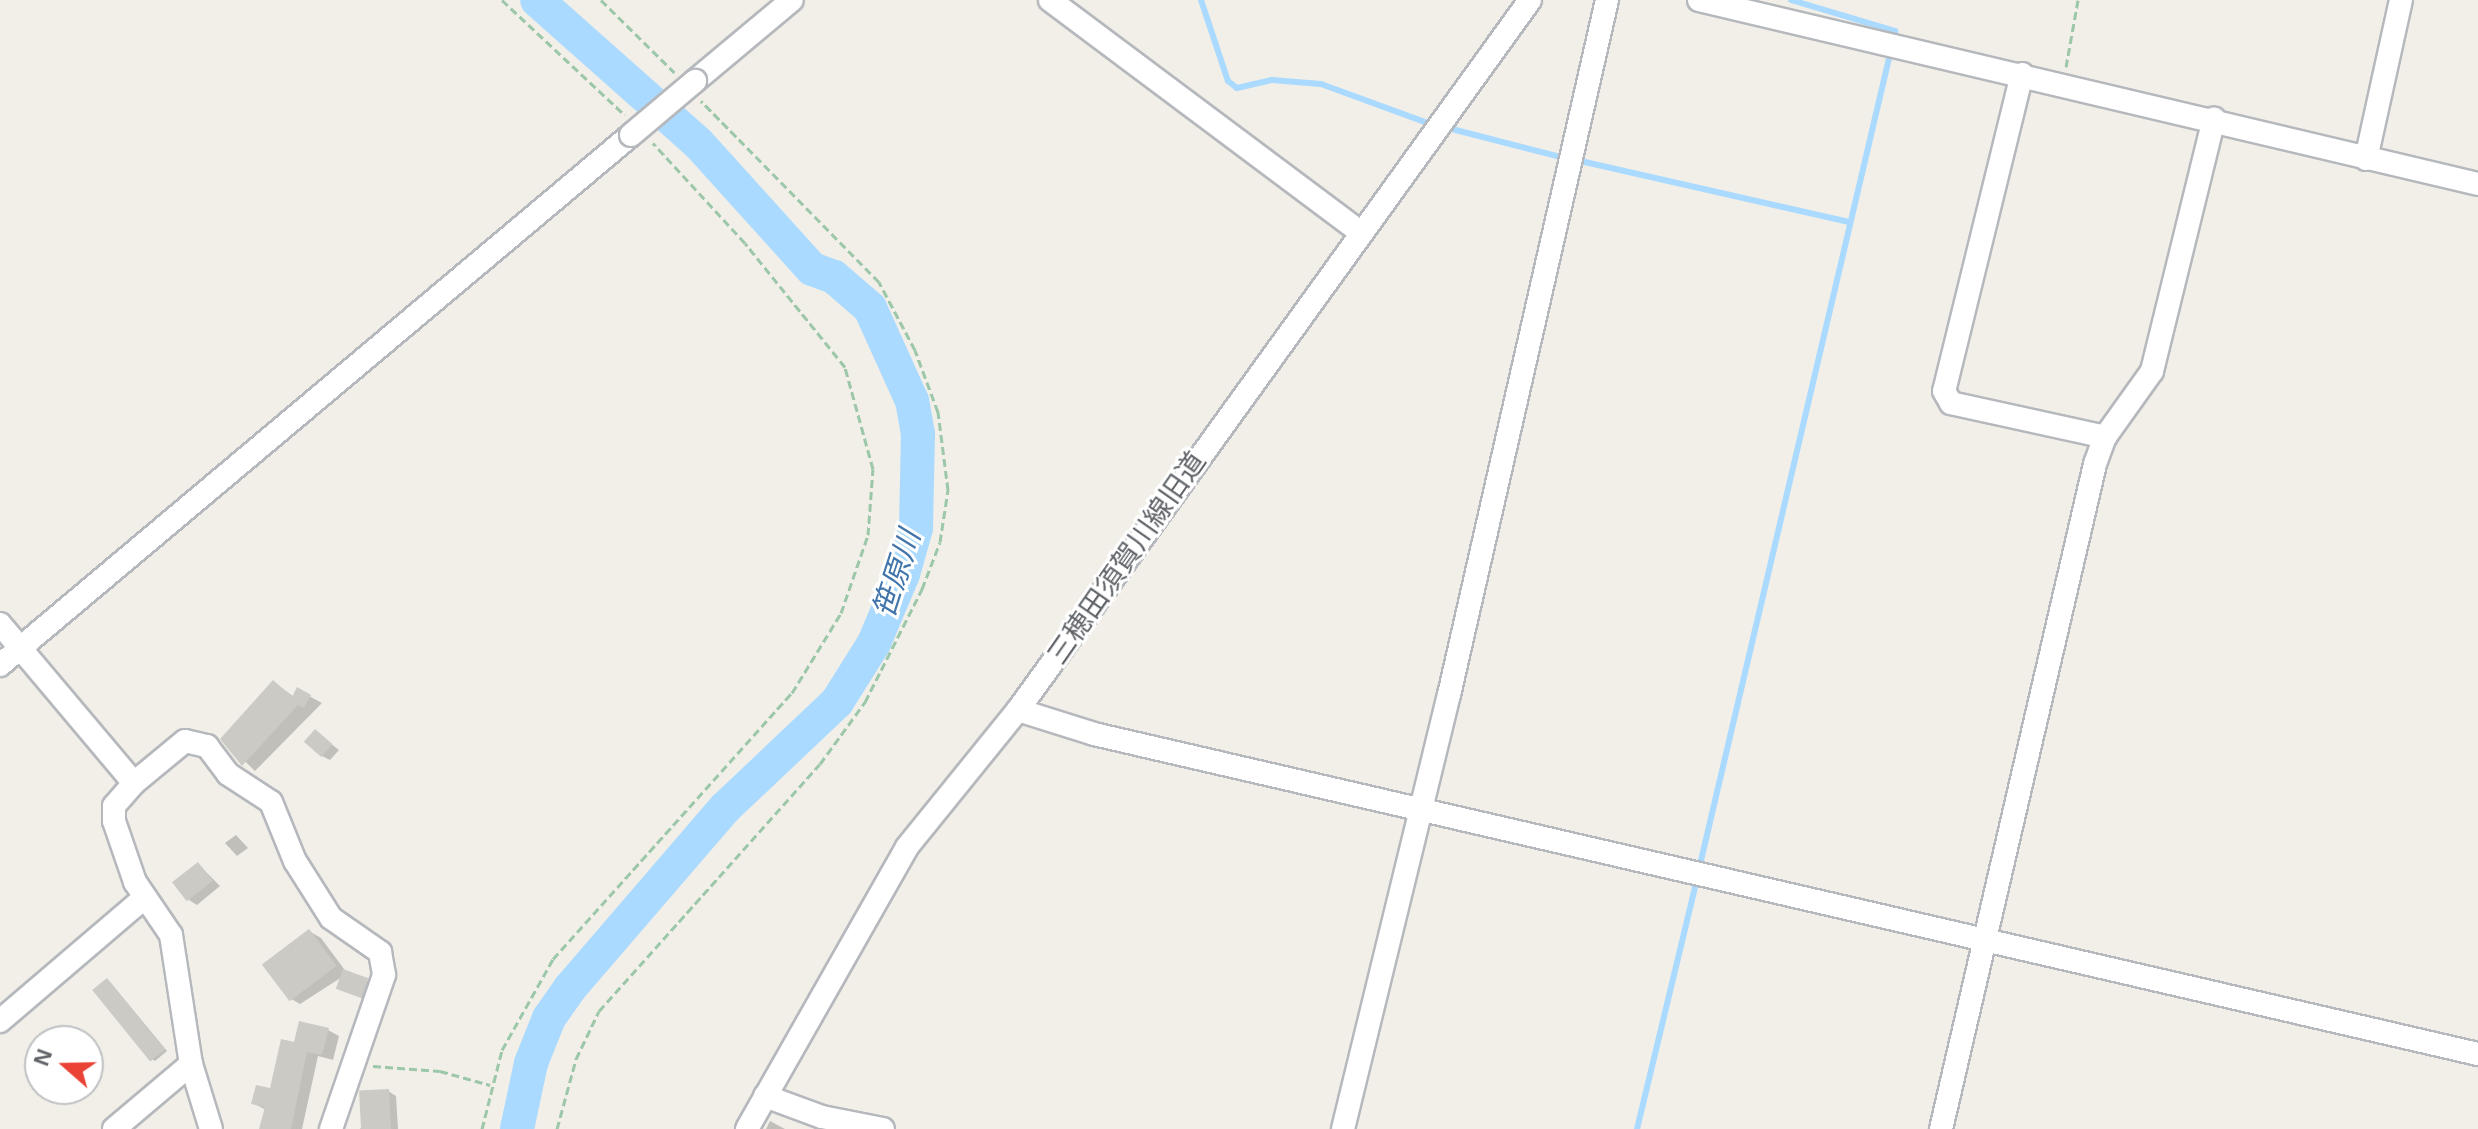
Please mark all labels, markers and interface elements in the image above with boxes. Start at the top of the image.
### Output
street label: 三穂田須賀川線旧道 [1041,445,1213,671]
water label: 笹原川 [866,526,928,622]
north arrow [24,1025,104,1105]
text: N [28,1046,57,1069]

